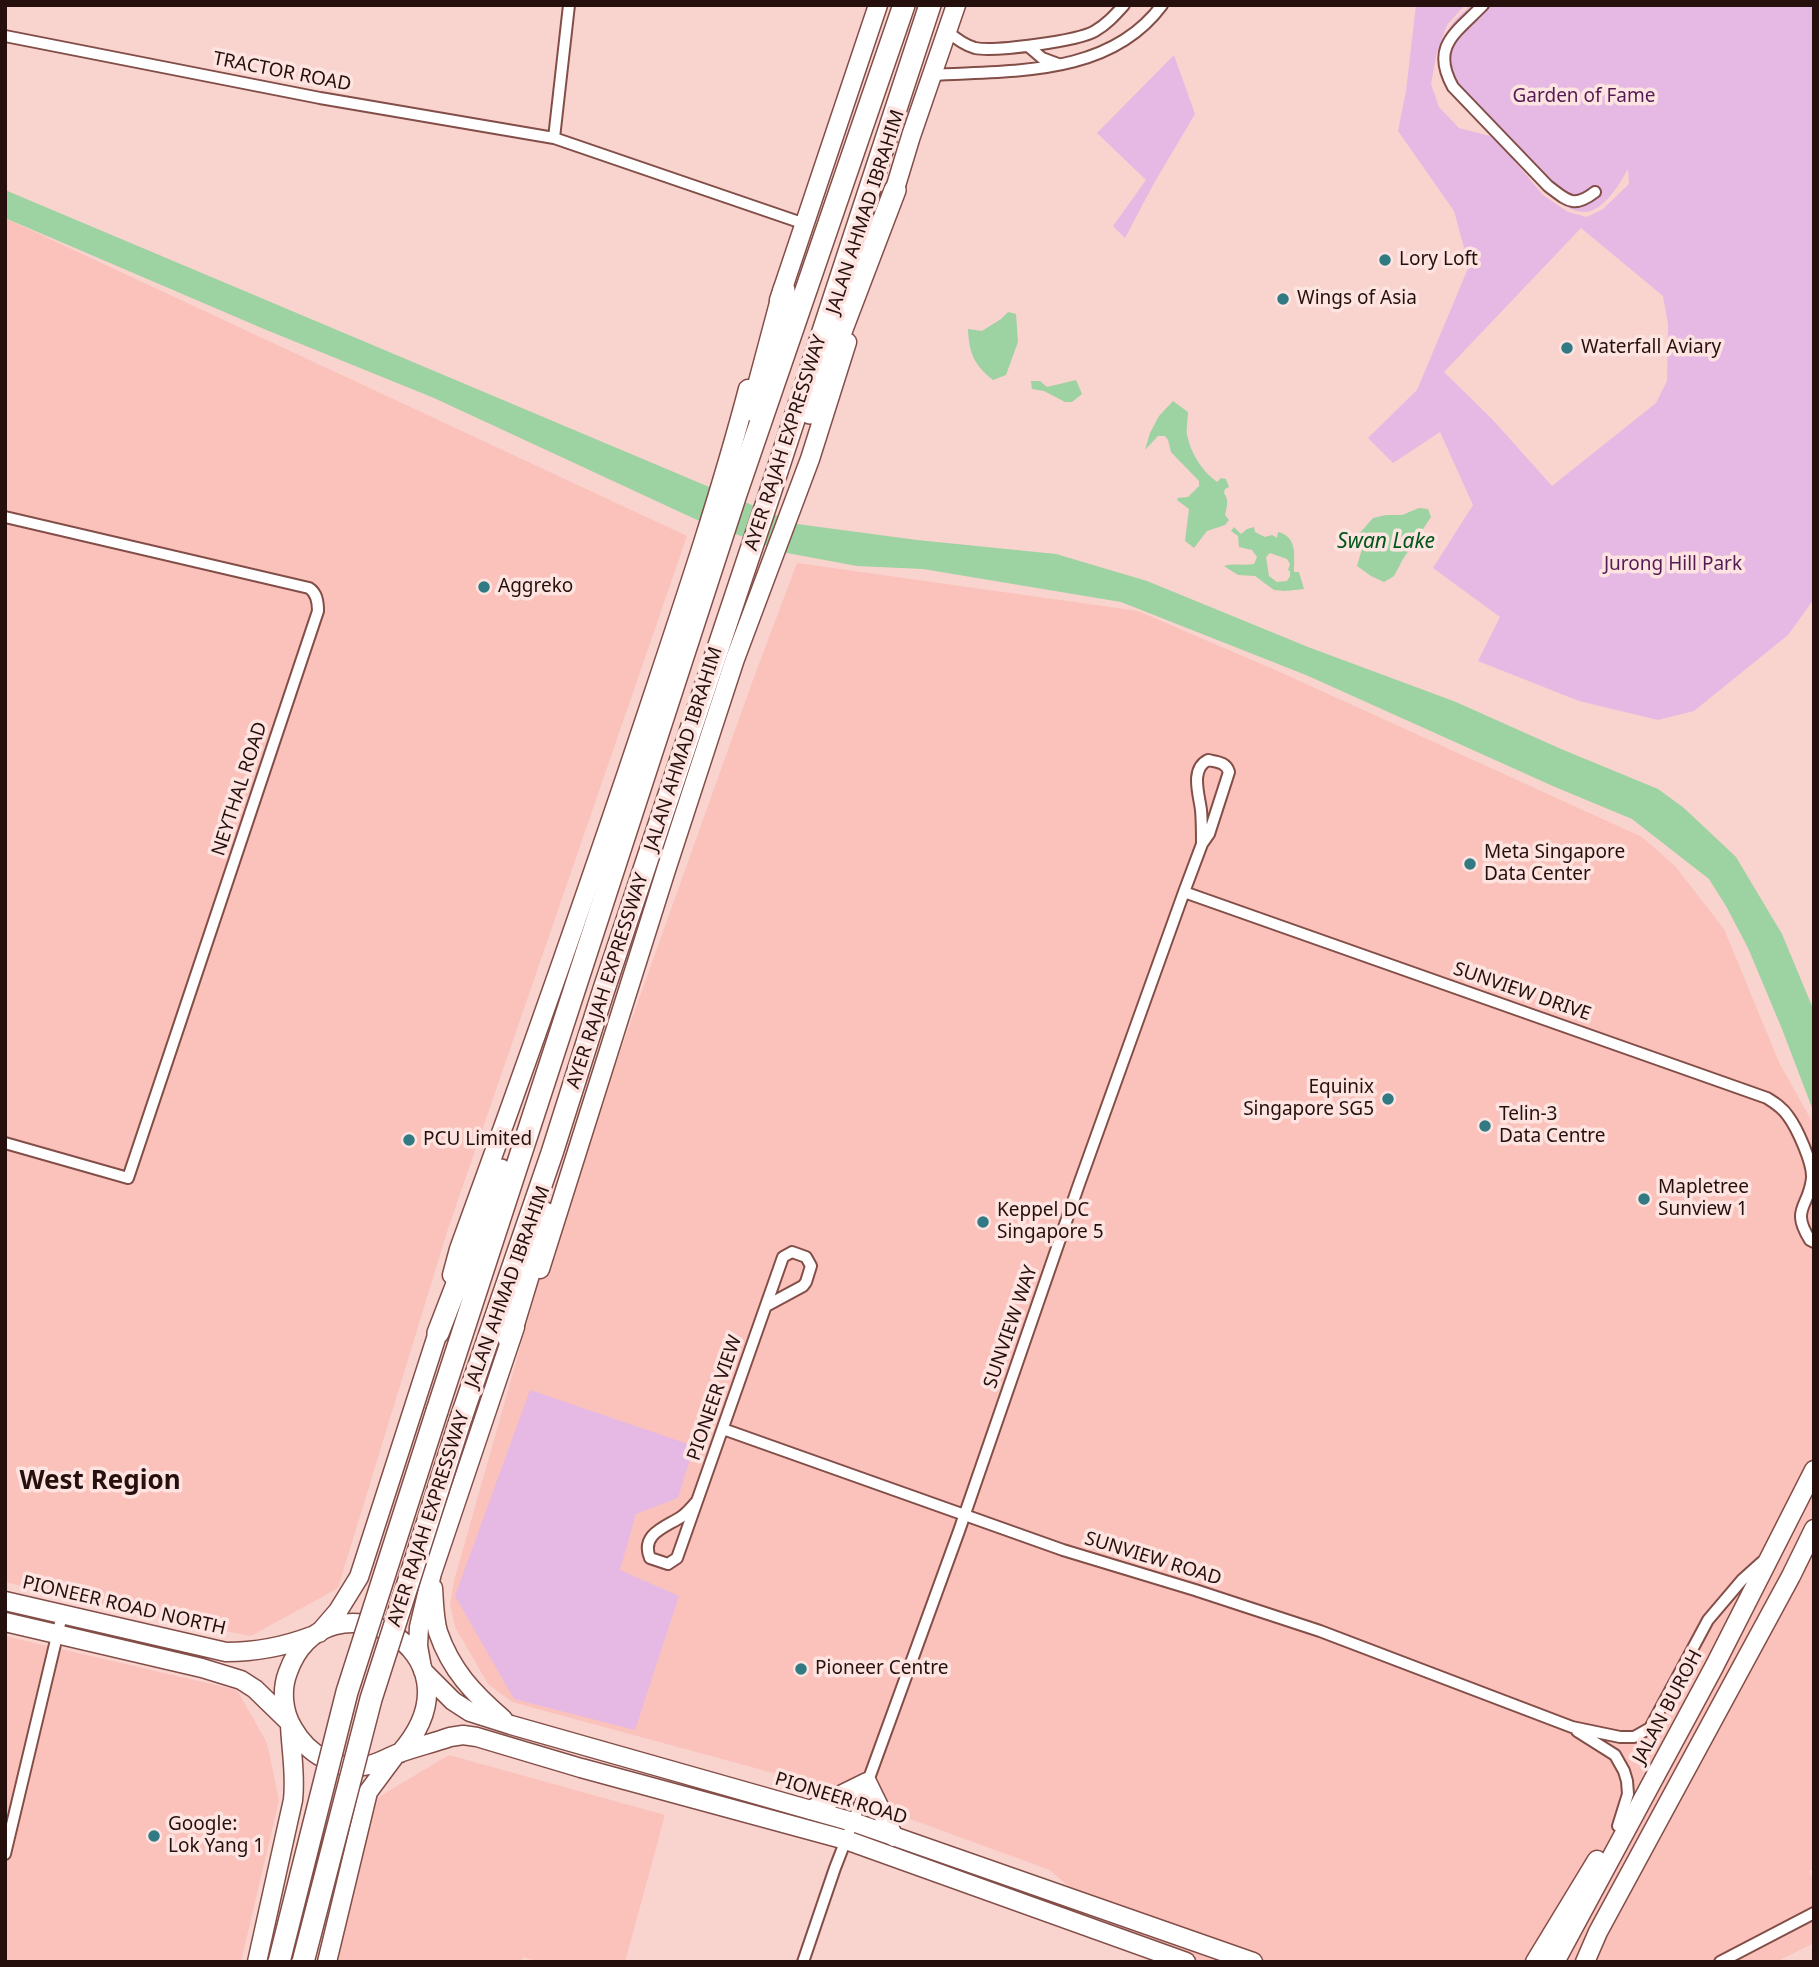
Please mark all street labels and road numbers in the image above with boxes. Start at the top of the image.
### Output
street label: TRACTOR ROAD [211,47,353,97]
street label: JALAN AHMAD IBRAHIM [822,107,910,317]
street label: AYER RAJAH EXPRESSWAY [740,332,832,554]
street label: JALAN AHMAD IBRAHIM [640,644,728,854]
street label: NEYTHAL ROAD [208,719,272,859]
street label: AYER RAJAH EXPRESSWAY [562,870,654,1092]
street label: SUNVIEW DRIVE [1450,958,1594,1026]
street label: JALAN AHMAD IBRAHIM [461,1183,555,1391]
street label: SUNVIEW WAY [979,1263,1043,1391]
street label: PIONEER VIEW [683,1332,747,1464]
street label: AYER RAJAH EXPRESSWAY [383,1408,475,1630]
street label: SUNVIEW ROAD [1082,1527,1224,1591]
street label: PIONEER ROAD NORTH [20,1571,228,1641]
street label: JALAN BUROH [1628,1646,1708,1768]
street label: PIONEER ROAD [772,1768,910,1830]

